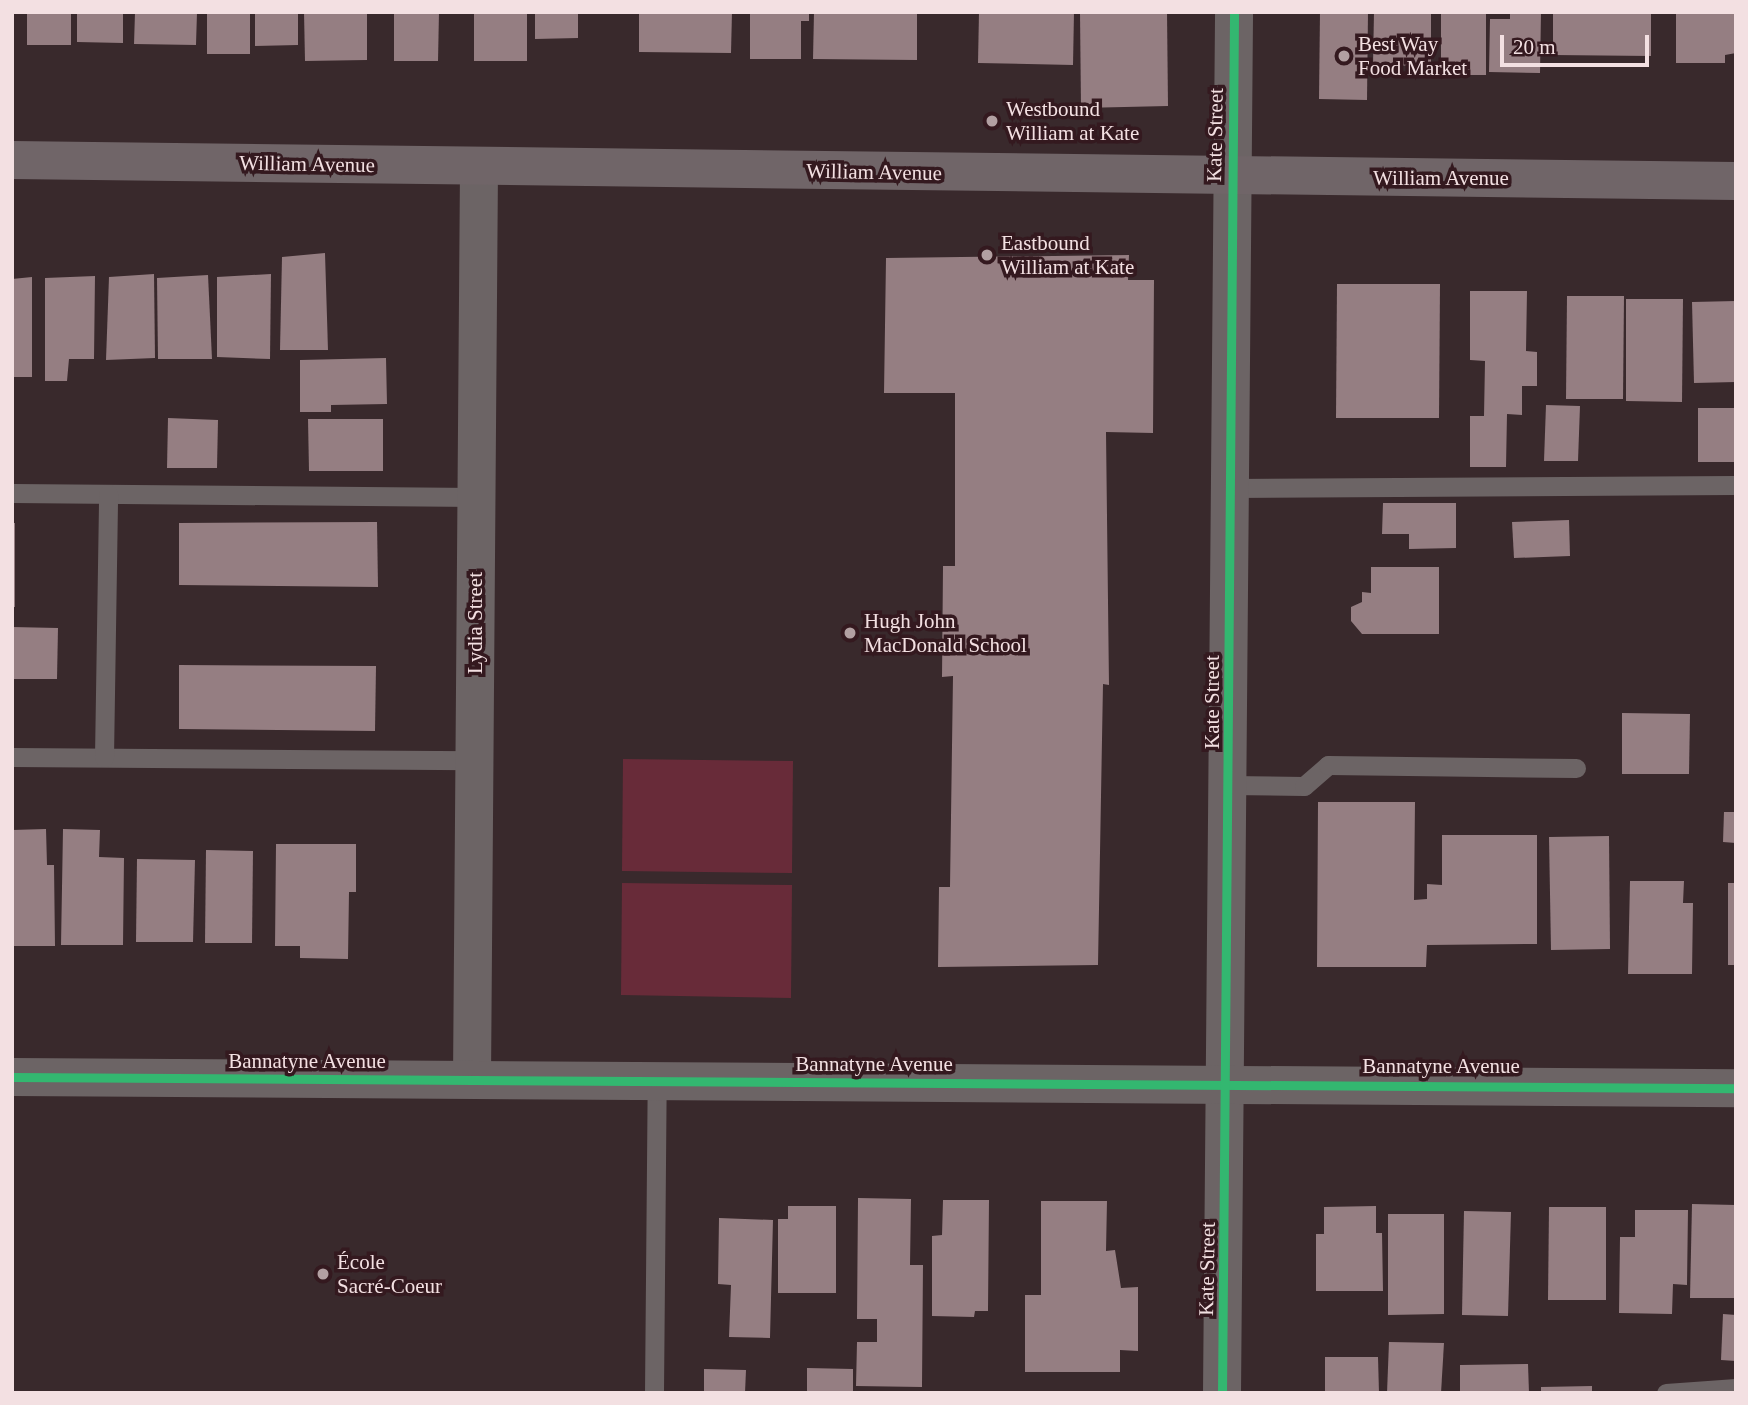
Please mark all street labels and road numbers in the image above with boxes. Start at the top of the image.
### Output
street label: Kate Street [1202,88,1228,182]
street label: William Avenue [238,150,376,178]
street label: William Avenue [805,158,943,186]
street label: William Avenue [1373,165,1509,191]
street label: Lydia Street [462,572,488,674]
street label: Kate Street [1199,655,1225,749]
street label: Bannatyne Avenue [228,1048,386,1074]
street label: Bannatyne Avenue [795,1051,953,1077]
street label: Bannatyne Avenue [1362,1053,1520,1079]
street label: Kate Street [1194,1222,1220,1316]

